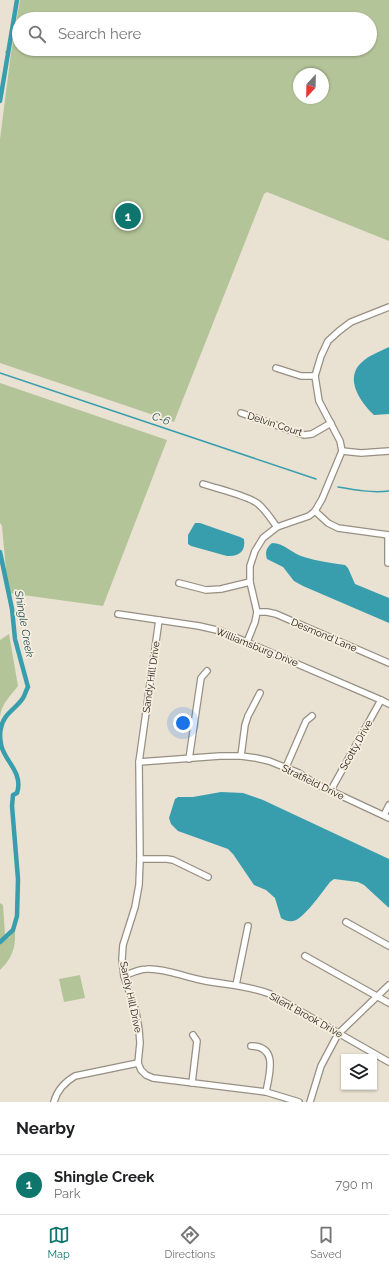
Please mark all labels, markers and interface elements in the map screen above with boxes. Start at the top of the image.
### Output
search box [12,12,377,56]
icon: search [26,23,48,45]
text: Search here [58,25,141,43]
north arrow [293,68,329,104]
pin: 1 [115,201,141,231]
water label: C-6 [150,410,172,428]
street label: Delvin Court [246,410,304,438]
water label: Shingle Creek [12,589,36,658]
street label: Desmond Lane [289,616,359,654]
street label: Williamsburg Drive [214,625,300,669]
street label: Sandy Hill Drive [141,640,162,714]
your location [173,713,193,733]
street label: Scotty Drive [338,718,374,772]
street label: Stratfield Drive [280,762,346,802]
street label: Sandy Hill Drive [118,960,144,1034]
street label: Silent Brook Drive [267,990,345,1040]
map controls [341,1054,377,1090]
button: layers [341,1054,377,1090]
text: Nearby [16,1118,75,1138]
text: Shingle Creek [54,1168,154,1186]
text: 1 [26,1177,32,1192]
text: 790 m [335,1177,373,1192]
text: Park [54,1186,81,1201]
tab: Map [47,1224,70,1261]
tab: Directions [165,1224,215,1261]
tab: Saved [310,1224,342,1261]

